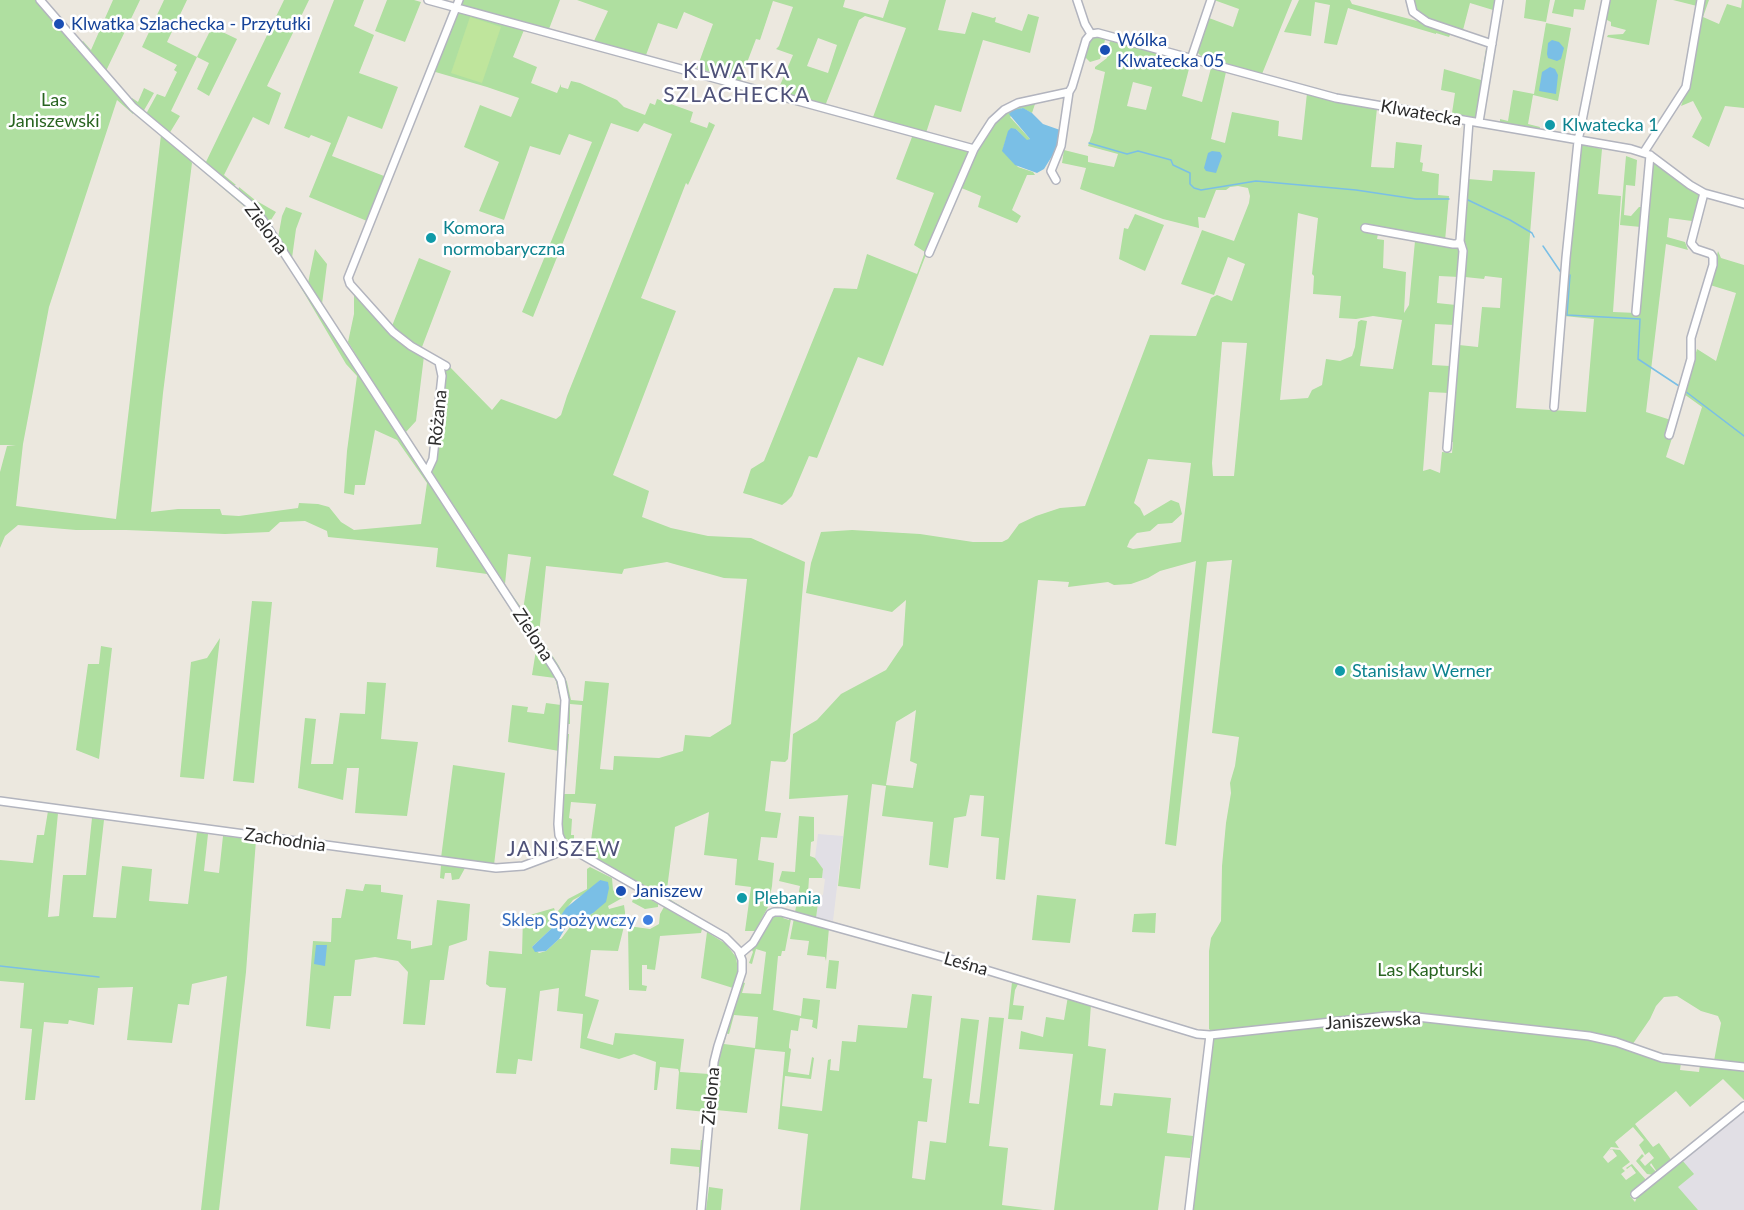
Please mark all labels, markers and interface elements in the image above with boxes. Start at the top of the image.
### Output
place label: Klwatka Szlachecka - Przytułki [71,13,311,35]
marker: Klwatka Szlachecka - Przytułki [52,17,66,31]
place label: Wólka Klwatecka 05 [1117,29,1224,72]
marker: Wólka Klwatecka 05 [1098,43,1112,57]
district label: KLWATKA SZLACHECKA [663,58,811,108]
park label: Las Janiszewski [8,89,100,132]
street label: Klwatecka [1379,95,1463,131]
place label: Klwatecka 1 [1562,114,1659,136]
marker: Klwatecka 1 [1543,118,1557,132]
street label: Zielona [240,199,292,259]
place label: Komora normobaryczna [443,217,565,260]
marker: Komora normobaryczna [424,231,438,245]
street label: Różana [424,389,452,447]
street label: Zielona [508,605,558,665]
place label: Stanisław Werner [1352,660,1492,682]
marker: Stanisław Werner [1333,664,1347,678]
street label: Zachodnia [243,824,327,856]
district label: JANISZEW [507,836,621,862]
place label: Janiszew [633,880,703,902]
marker: Janiszew [614,884,628,898]
place label: Plebania [754,887,821,909]
marker: Plebania [735,891,749,905]
place label: Sklep Spożywczy [502,909,636,931]
marker: Sklep Spożywczy [641,913,655,927]
street label: Leśna [941,947,991,981]
park label: Las Kapturski [1377,959,1483,981]
street label: Janiszewska [1325,1008,1421,1034]
street label: Zielona [698,1066,724,1126]

